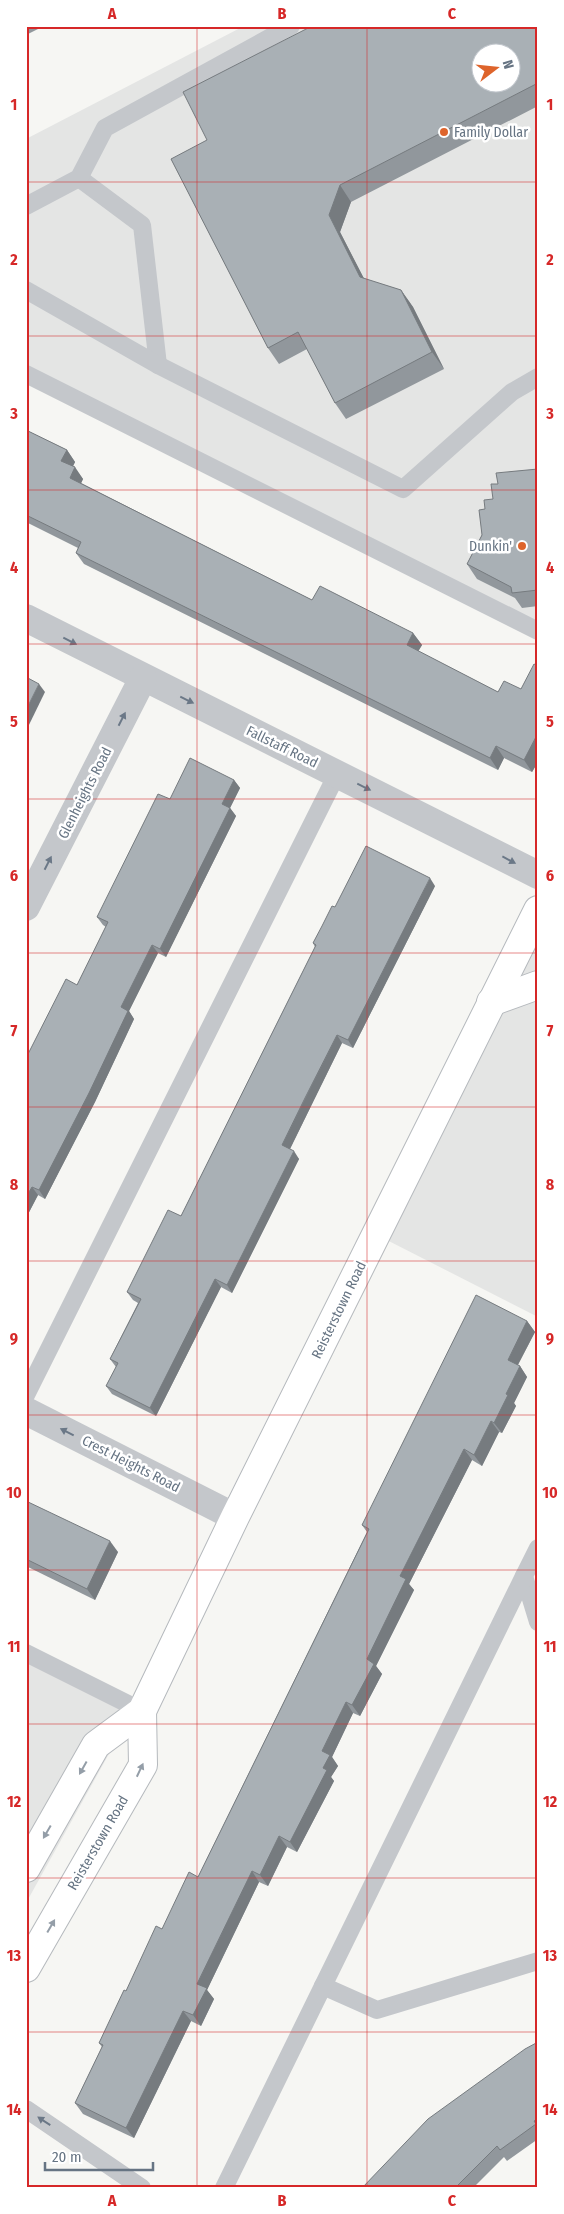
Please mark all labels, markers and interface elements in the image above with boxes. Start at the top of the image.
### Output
text: A [107,4,117,23]
text: B [278,4,287,23]
text: C [448,4,457,23]
north arrow [472,42,522,92]
text: N [499,58,517,71]
text: 1 [11,95,17,114]
text: 1 [547,95,553,114]
place label: Family Dollar [454,124,528,141]
marker: Family Dollar [438,126,450,138]
text: 2 [9,250,18,269]
text: 2 [545,250,554,269]
text: 3 [9,404,18,423]
text: 3 [545,404,554,423]
place label: Dunkin' [469,538,512,555]
marker: Dunkin' [516,540,528,552]
text: 4 [10,558,18,577]
text: 4 [546,558,554,577]
one-way arrow [62,637,77,645]
one-way arrow [180,696,194,704]
text: 5 [10,712,18,731]
one-way arrow [118,712,126,726]
text: 5 [546,712,554,731]
street label: Fallstaff Road [243,722,321,772]
street label: Glenheights Road [55,744,115,842]
one-way arrow [357,784,371,792]
one-way arrow [44,856,52,871]
one-way arrow [502,856,516,864]
text: 6 [10,866,18,885]
text: 6 [546,866,554,885]
text: 7 [11,1021,18,1040]
text: 7 [547,1021,554,1040]
text: 8 [10,1175,19,1194]
text: 8 [546,1175,555,1194]
street label: Reisterstown Road [308,1258,370,1362]
text: 9 [10,1329,18,1348]
text: 9 [546,1329,554,1348]
one-way arrow [60,1428,74,1436]
street label: Crest Heights Road [79,1432,183,1496]
text: 10 [6,1483,22,1502]
text: 10 [542,1483,558,1502]
text: 11 [7,1637,21,1656]
text: 11 [543,1637,557,1656]
one-way arrow [78,1762,87,1775]
one-way arrow [136,1763,144,1777]
text: 12 [7,1792,22,1811]
text: 12 [543,1792,558,1811]
street label: Reisterstown Road [64,1793,132,1893]
one-way arrow [42,1825,51,1839]
one-way arrow [46,1920,55,1933]
text: 13 [7,1946,22,1965]
text: 13 [543,1946,558,1965]
text: 14 [7,2100,22,2119]
text: 14 [543,2100,558,2119]
one-way arrow [37,2116,51,2125]
scale bar [45,2139,152,2171]
text: 20 m [52,2148,82,2166]
text: A [107,2191,117,2210]
text: B [278,2191,287,2210]
text: C [448,2191,457,2210]

